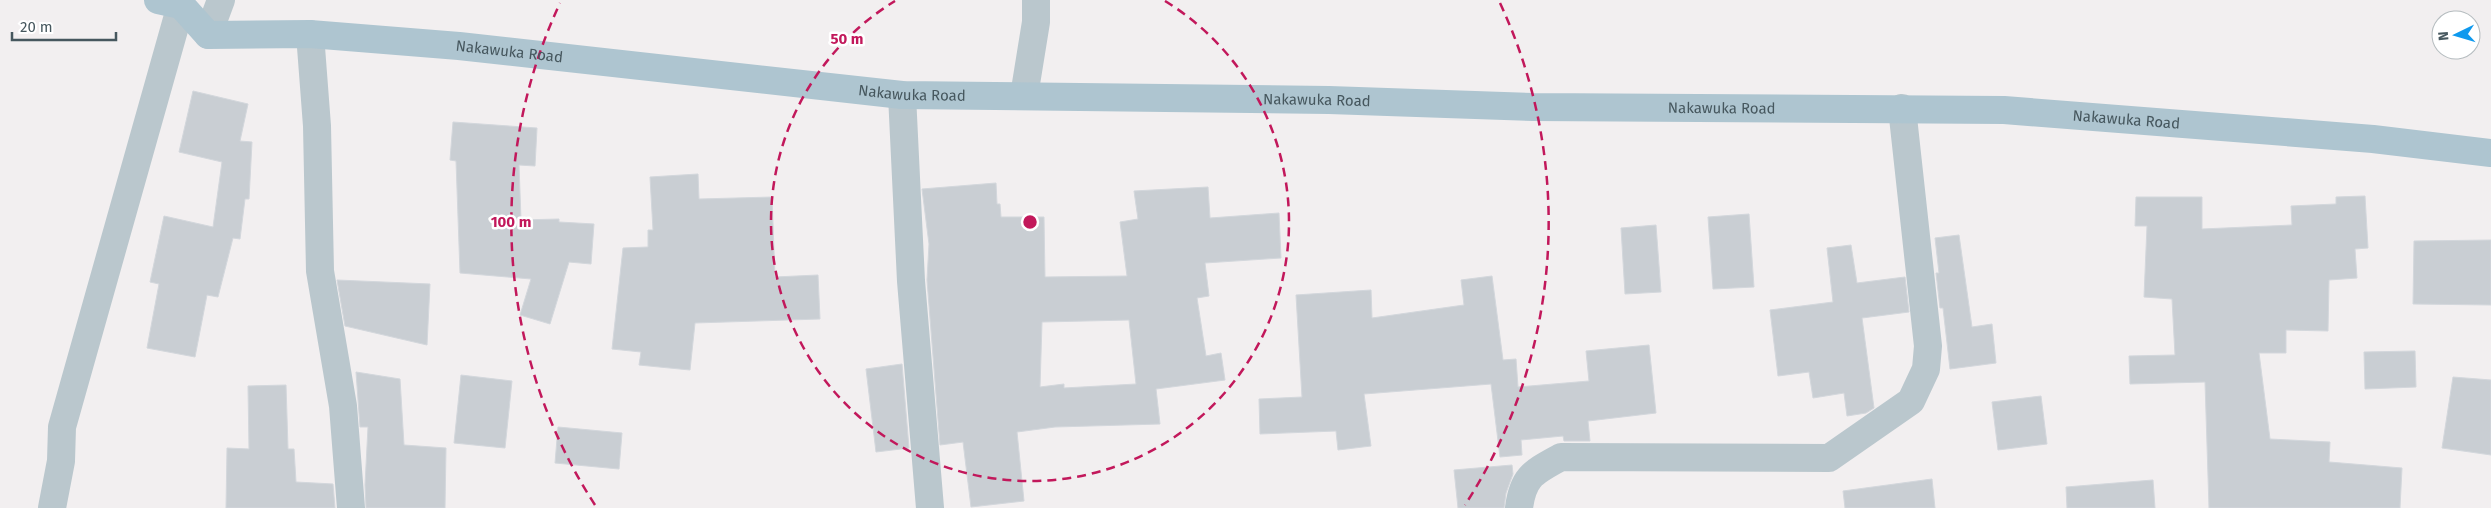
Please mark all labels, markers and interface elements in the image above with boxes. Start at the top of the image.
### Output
scale bar [12,10,116,42]
north arrow [2431,10,2481,60]
text: 20 m [20,18,53,36]
text: 50 m [830,30,864,48]
text: N [2435,31,2452,41]
street label: Nakawuka Road [455,37,564,66]
street label: Nakawuka Road [857,81,966,105]
street label: Nakawuka Road [1263,90,1371,110]
street label: Nakawuka Road [1668,99,1776,118]
street label: Nakawuka Road [2072,106,2181,133]
text: 100 m [491,213,531,231]
centre of rings [1021,213,1039,231]

